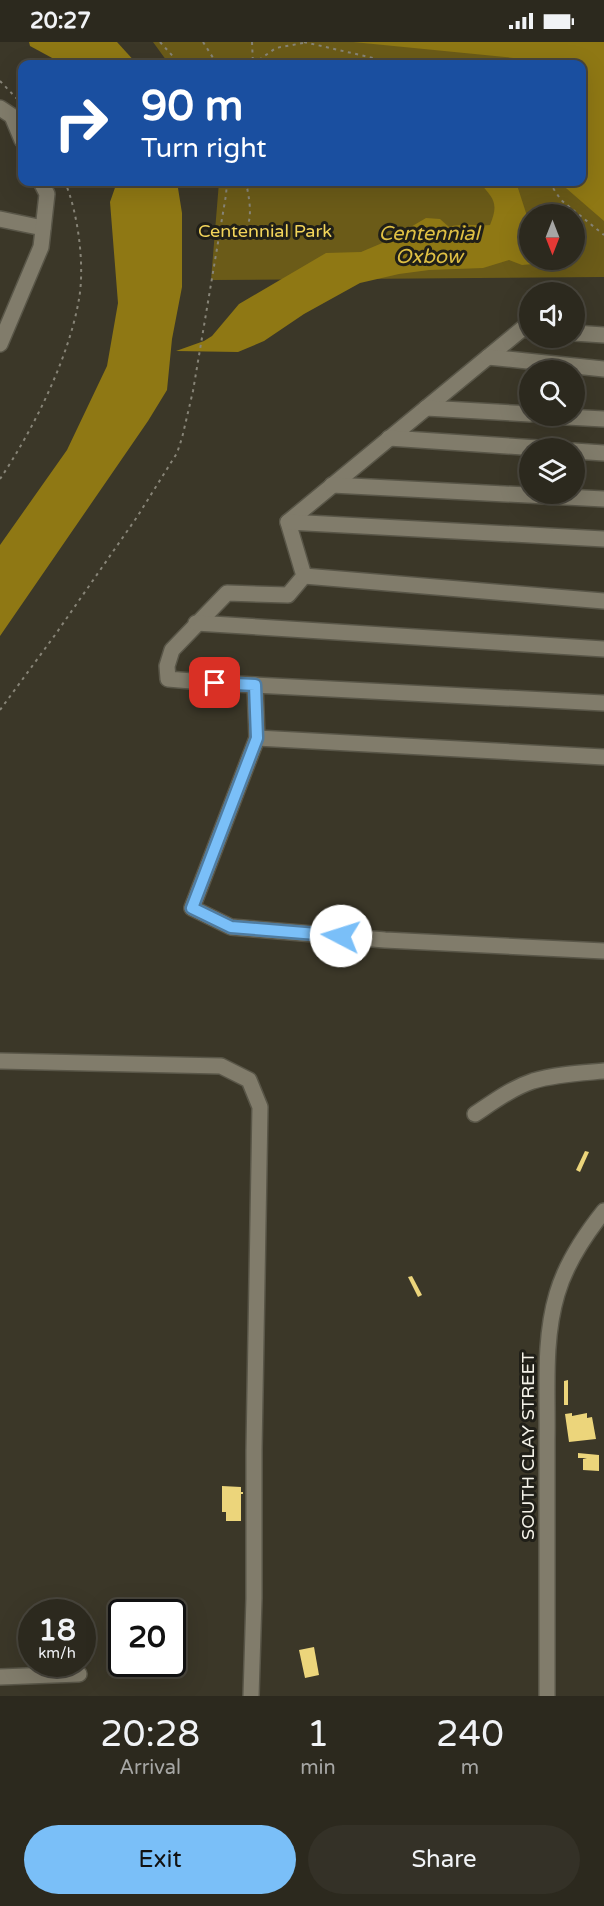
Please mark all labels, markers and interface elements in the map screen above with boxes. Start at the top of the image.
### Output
text: 20:27 [30,8,91,34]
text: 90 m [141,81,243,132]
icon: right [42,84,120,162]
text: Turn right [141,132,267,165]
north arrow [519,204,585,270]
map controls [519,204,585,504]
park label: Centennial Park [198,220,332,242]
water label: Centennial Oxbow [378,222,482,269]
button: sound [519,282,585,348]
button: search [519,360,585,426]
button: layers [519,438,585,504]
pin [189,657,240,708]
icon: arrive [198,666,231,699]
position arrow [309,904,373,968]
street label: SOUTH CLAY STREET [517,1352,539,1540]
speed limit sign: 20 [108,1599,186,1677]
text: 18 [38,1612,76,1649]
text: km/h [38,1644,76,1662]
text: 20:28 [100,1713,200,1756]
text: 1 [307,1713,329,1756]
text: 240 [436,1713,504,1756]
text: Arrival [119,1756,181,1780]
text: min [300,1756,336,1780]
text: m [461,1756,479,1780]
button: Exit [24,1825,296,1894]
button: Share [308,1825,580,1894]

